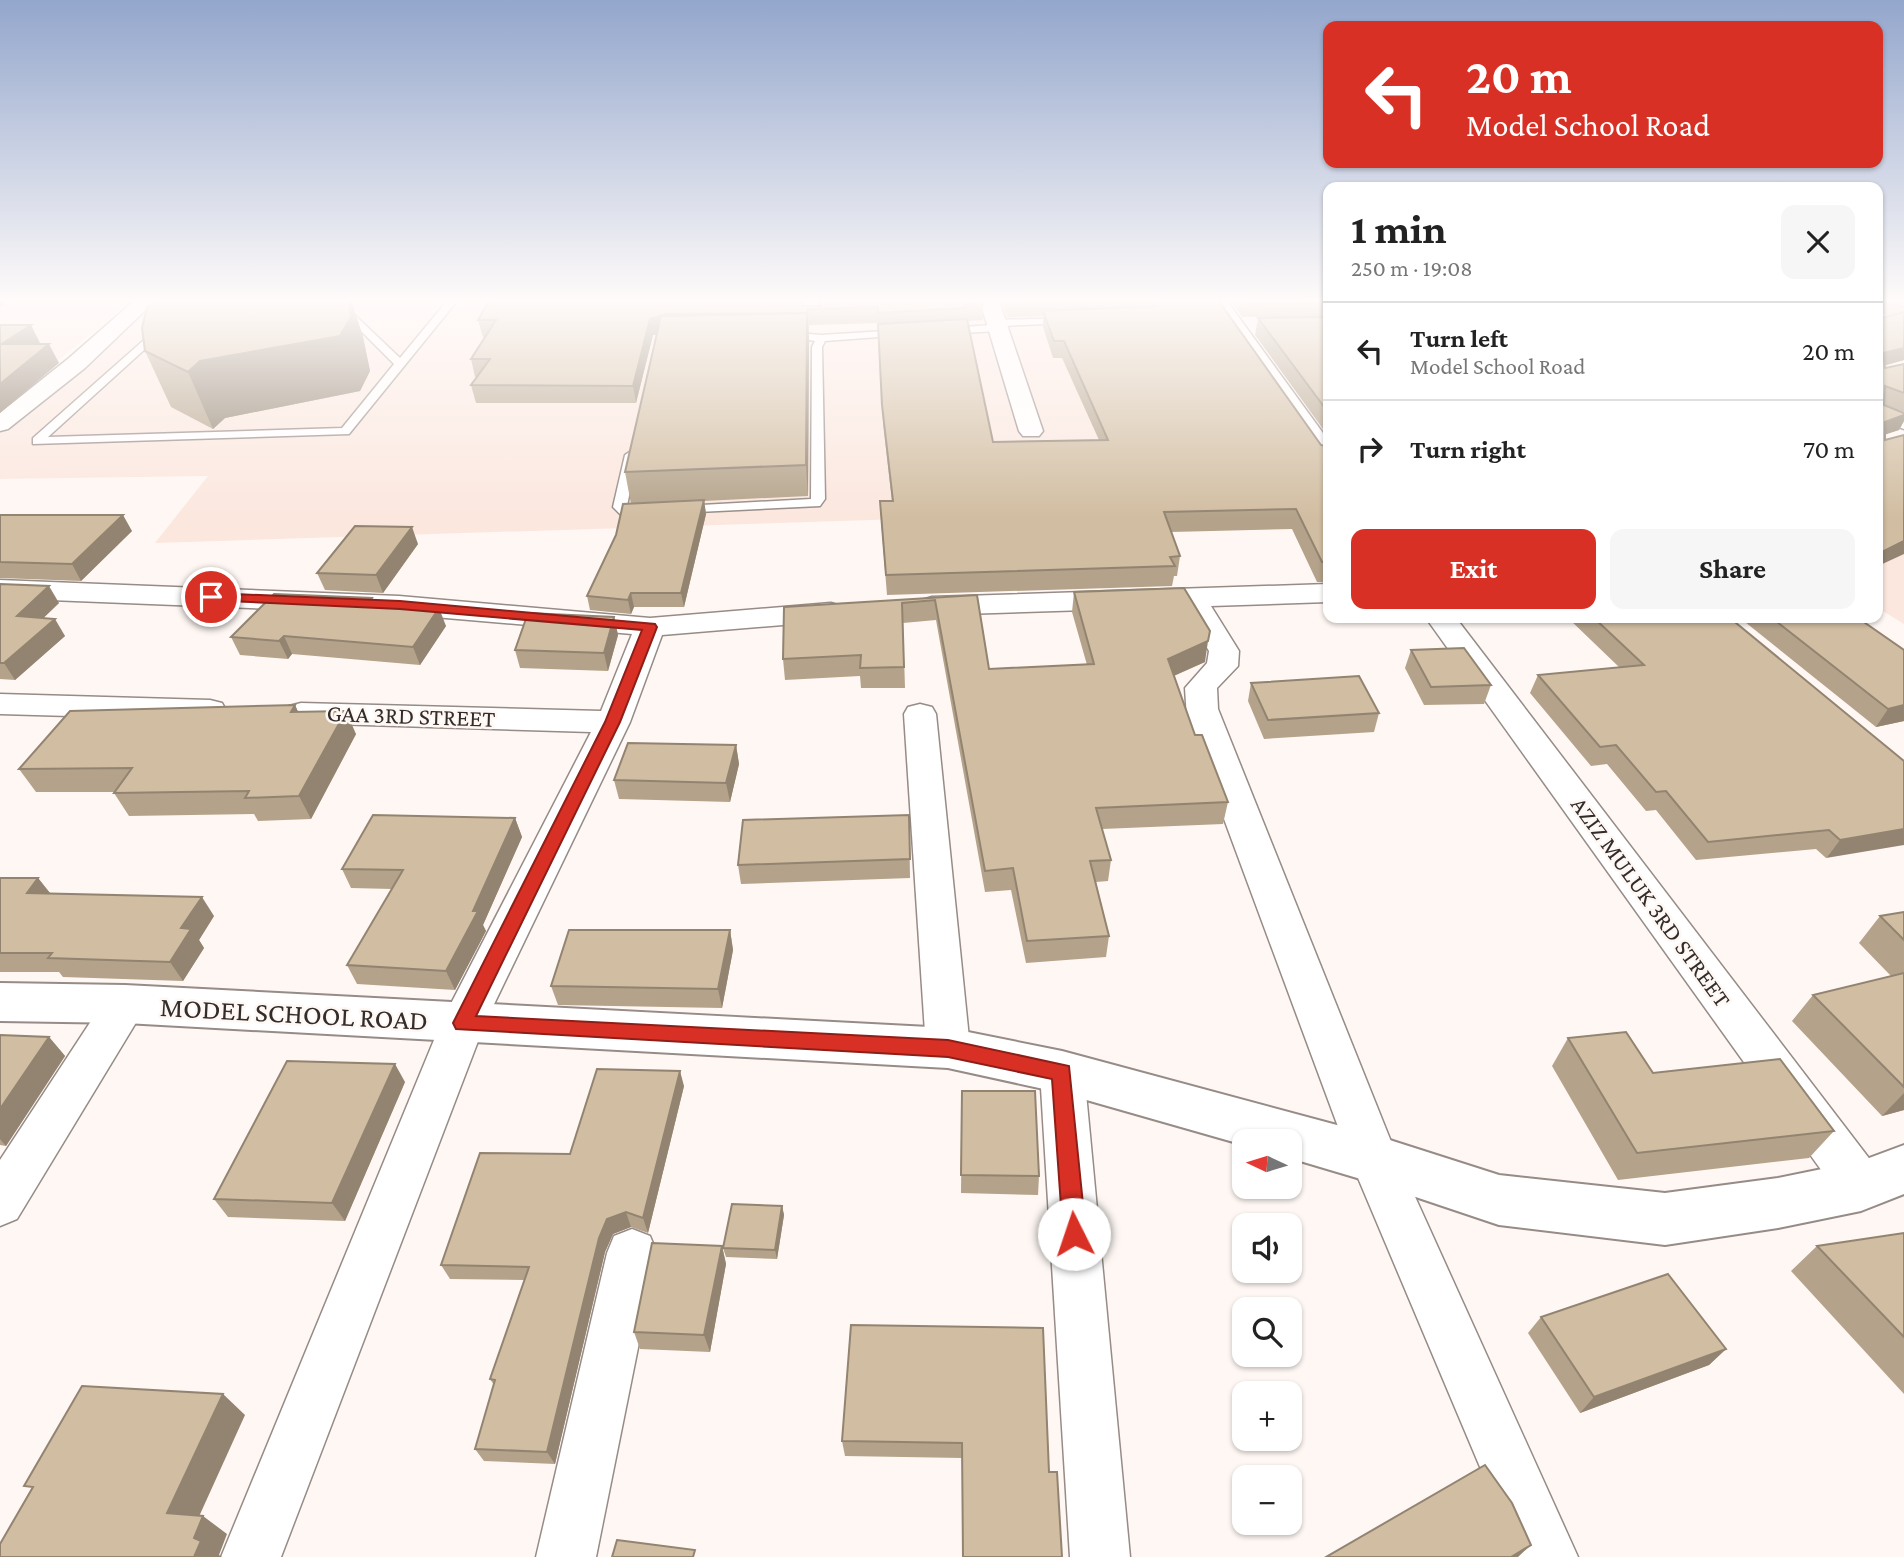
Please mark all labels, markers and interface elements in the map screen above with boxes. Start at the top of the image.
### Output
icon: left [1351,49,1442,140]
text: 20 m [1466,49,1572,104]
text: Model School Road [1466,107,1710,143]
text: 1 min [1351,205,1447,252]
button: close [1781,205,1855,279]
text: 250 m · 19:08 [1351,255,1473,281]
text: Turn left [1410,324,1508,353]
icon: left [1351,332,1389,370]
text: 20 m [1802,337,1855,366]
text: Model School Road [1410,353,1585,379]
icon: right [1351,430,1389,468]
text: Turn right [1410,435,1526,464]
text: 70 m [1803,435,1855,464]
button: Exit [1351,529,1596,609]
button: Share [1610,529,1855,609]
pin [181,567,241,627]
icon: arrive [192,578,230,616]
street label: GAA 3RD STREET [326,699,496,732]
street label: AZIZ MULUK 3RD STREET [1566,791,1737,1012]
street label: MODEL SCHOOL ROAD [159,991,429,1036]
north arrow [1232,1129,1302,1199]
map controls [1232,1129,1302,1535]
position arrow [1037,1197,1111,1271]
button: sound [1232,1213,1302,1283]
button: search [1232,1297,1302,1367]
button: + [1232,1381,1302,1451]
button: − [1232,1465,1302,1535]

